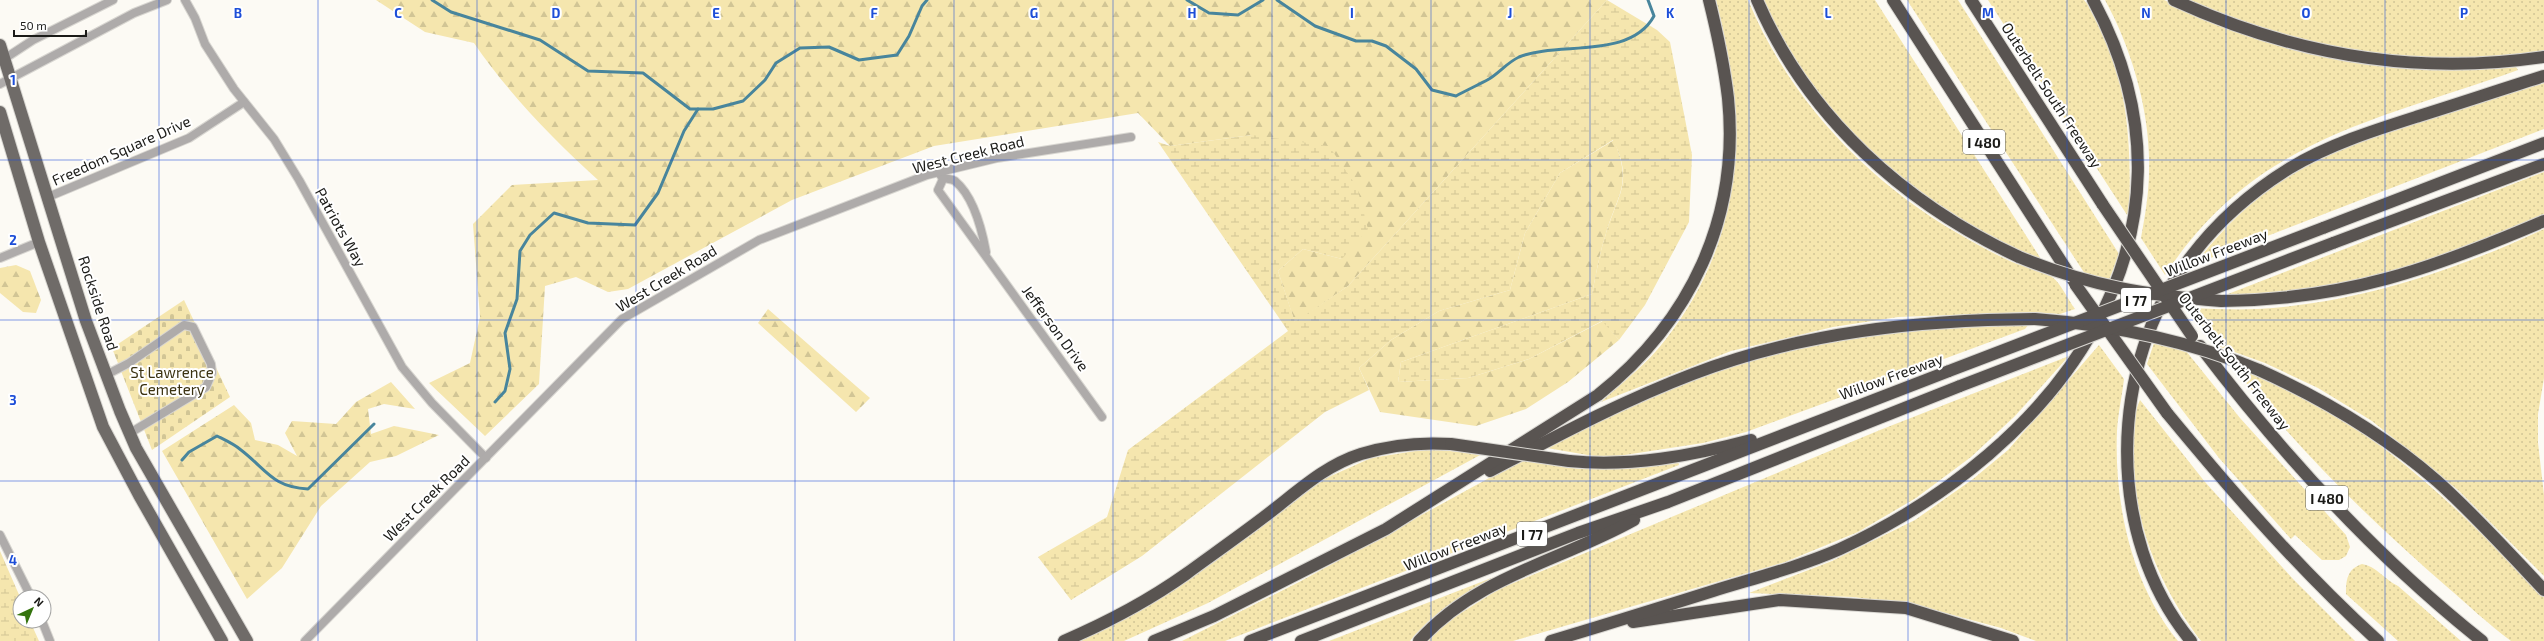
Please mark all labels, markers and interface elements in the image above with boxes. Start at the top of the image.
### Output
text: B [234,5,242,21]
text: C [394,5,402,21]
text: D [552,5,561,21]
text: E [712,5,720,21]
text: F [870,5,878,21]
text: G [1030,5,1038,21]
text: H [1188,5,1197,21]
text: I [1350,5,1354,21]
text: J [1508,5,1512,21]
text: K [1666,5,1675,21]
text: L [1825,5,1832,21]
text: M [1982,5,1994,21]
text: N [2141,5,2151,21]
text: O [2302,5,2311,21]
text: P [2460,5,2468,21]
scale bar [14,12,86,38]
text: 50 m [20,18,47,32]
street label: Outerbelt South Freeway [1998,19,2106,171]
text: 1 [10,72,16,88]
street label: Freedom Square Drive [49,111,193,189]
road number: I 480 [1963,130,2005,154]
street label: West Creek Road [910,131,1026,177]
street label: Patriots Way [312,184,370,270]
street label: Willow Freeway [2162,224,2270,280]
text: 2 [9,232,17,248]
street label: West Creek Road [612,241,720,315]
street label: Rockside Road [75,253,123,353]
street label: Jefferson Drive [1019,282,1093,374]
road number: I 77 [2121,288,2151,312]
street label: Outerbelt South Freeway [2176,289,2294,434]
street label: Willow Freeway [1837,349,1945,403]
park label: St Lawrence Cemetery [130,363,214,398]
text: 3 [9,392,17,408]
street label: West Creek Road [379,451,473,545]
road number: I 480 [2306,486,2348,510]
street label: Willow Freeway [1401,518,1509,574]
road number: I 77 [1517,522,1547,546]
text: 4 [9,552,17,568]
north arrow [12,589,52,629]
text: N [32,594,47,609]

